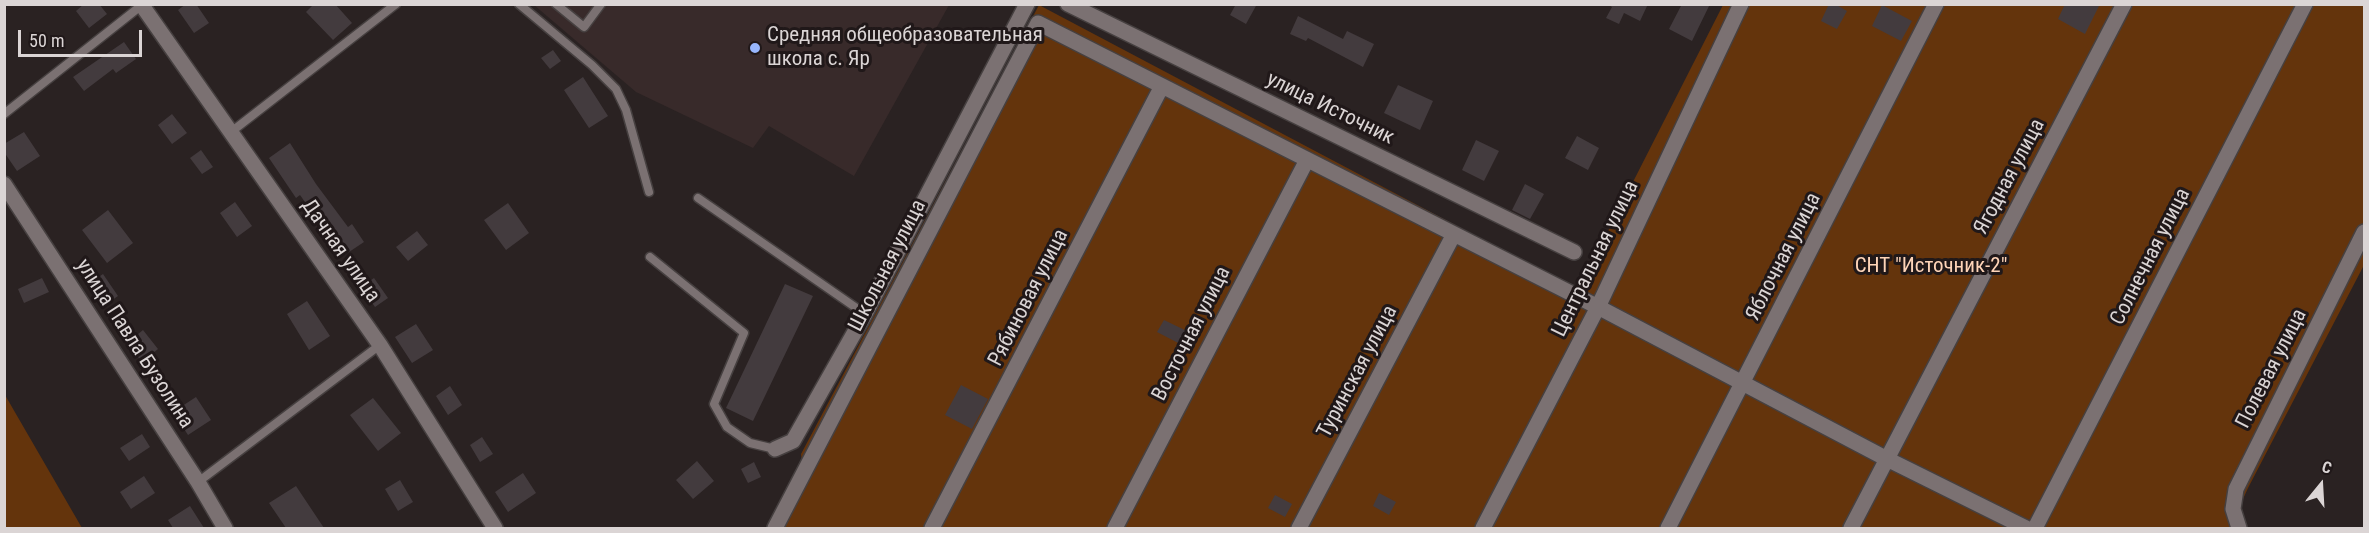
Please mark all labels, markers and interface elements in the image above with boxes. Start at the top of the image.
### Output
scale bar [21,18,146,56]
place label: Средняя общеобразовательная школа с. Яр [767,23,1043,73]
text: 50 m [29,30,64,51]
marker: Средняя общеобразовательная школа с. Яр [748,41,762,55]
street label: улица Источник [1262,67,1398,151]
street label: Ягодная улица [1969,115,2051,239]
street label: Центральная улица [1547,177,1645,341]
street label: Солнечная улица [2106,184,2196,330]
street label: Яблочная улица [1741,189,1827,325]
street label: Дачная улица [295,194,385,308]
street label: Школьная улица [844,196,932,336]
street label: Рябиновая улица [984,225,1074,371]
street label: улица Павла Бузолина [70,254,198,434]
park label: СНТ "Источник-2" [1855,254,2007,280]
street label: Восточная улица [1147,263,1237,405]
street label: Туринская улица [1313,302,1403,442]
street label: Полевая улица [2231,305,2313,433]
north arrow [2291,455,2351,515]
text: С [2319,457,2334,478]

